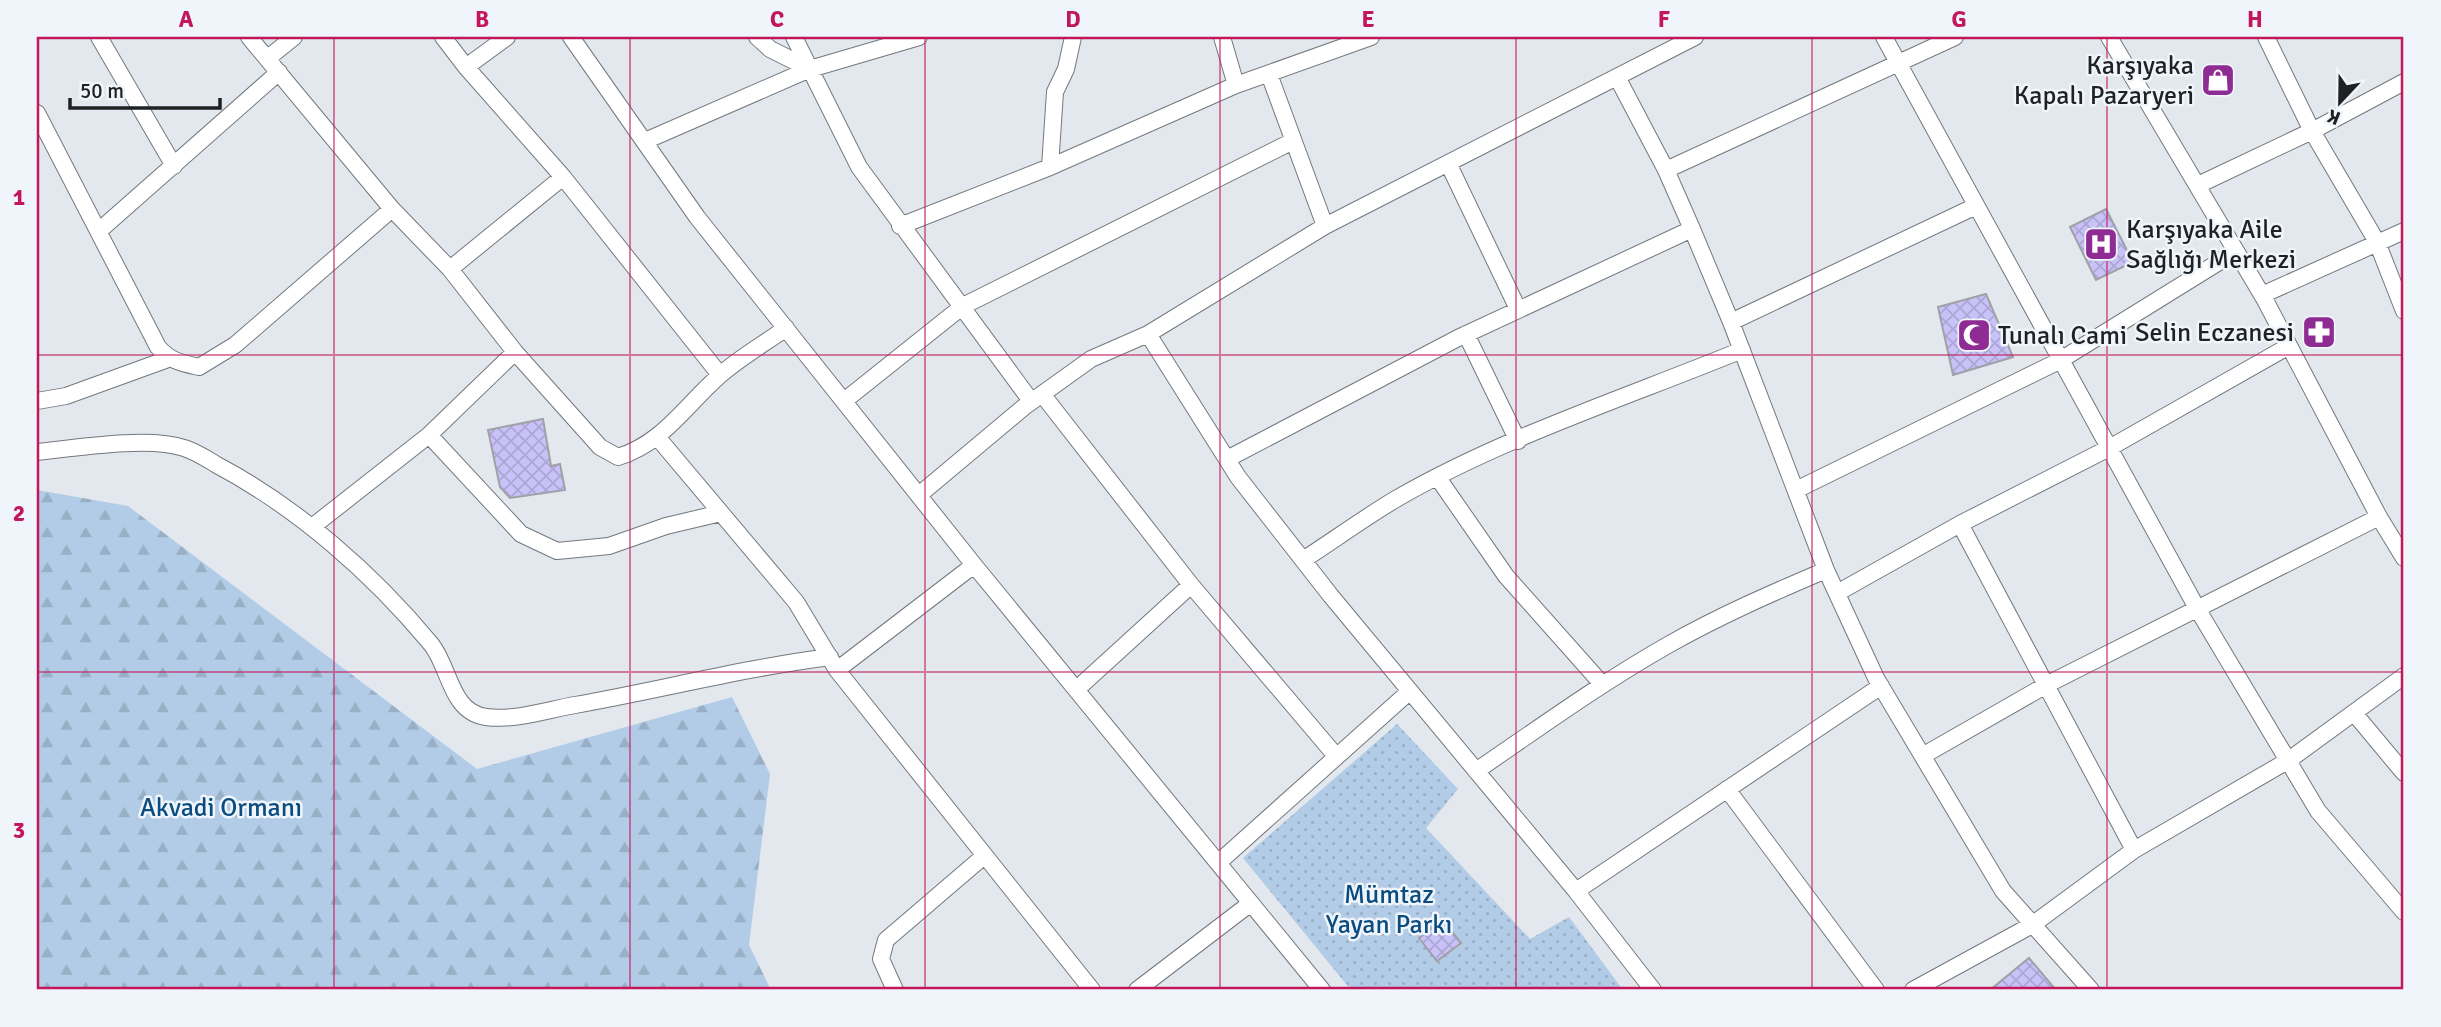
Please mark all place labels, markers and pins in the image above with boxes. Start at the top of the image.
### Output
place label: Karşıyaka Kapalı Pazaryeri [2014,50,2194,112]
shop icon: Karşıyaka Kapalı Pazaryeri [2199,61,2237,99]
place label: Karşıyaka Aile Sağlığı Merkezi [2126,214,2296,276]
hospital icon: Karşıyaka Aile Sağlığı Merkezi [2082,225,2120,263]
pharmacy icon: Selin Eczanesi [2300,313,2338,351]
mosque icon: Tunalı Cami [1955,316,1993,354]
place label: Selin Eczanesi [2135,317,2294,349]
place label: Tunalı Cami [1998,320,2127,352]

